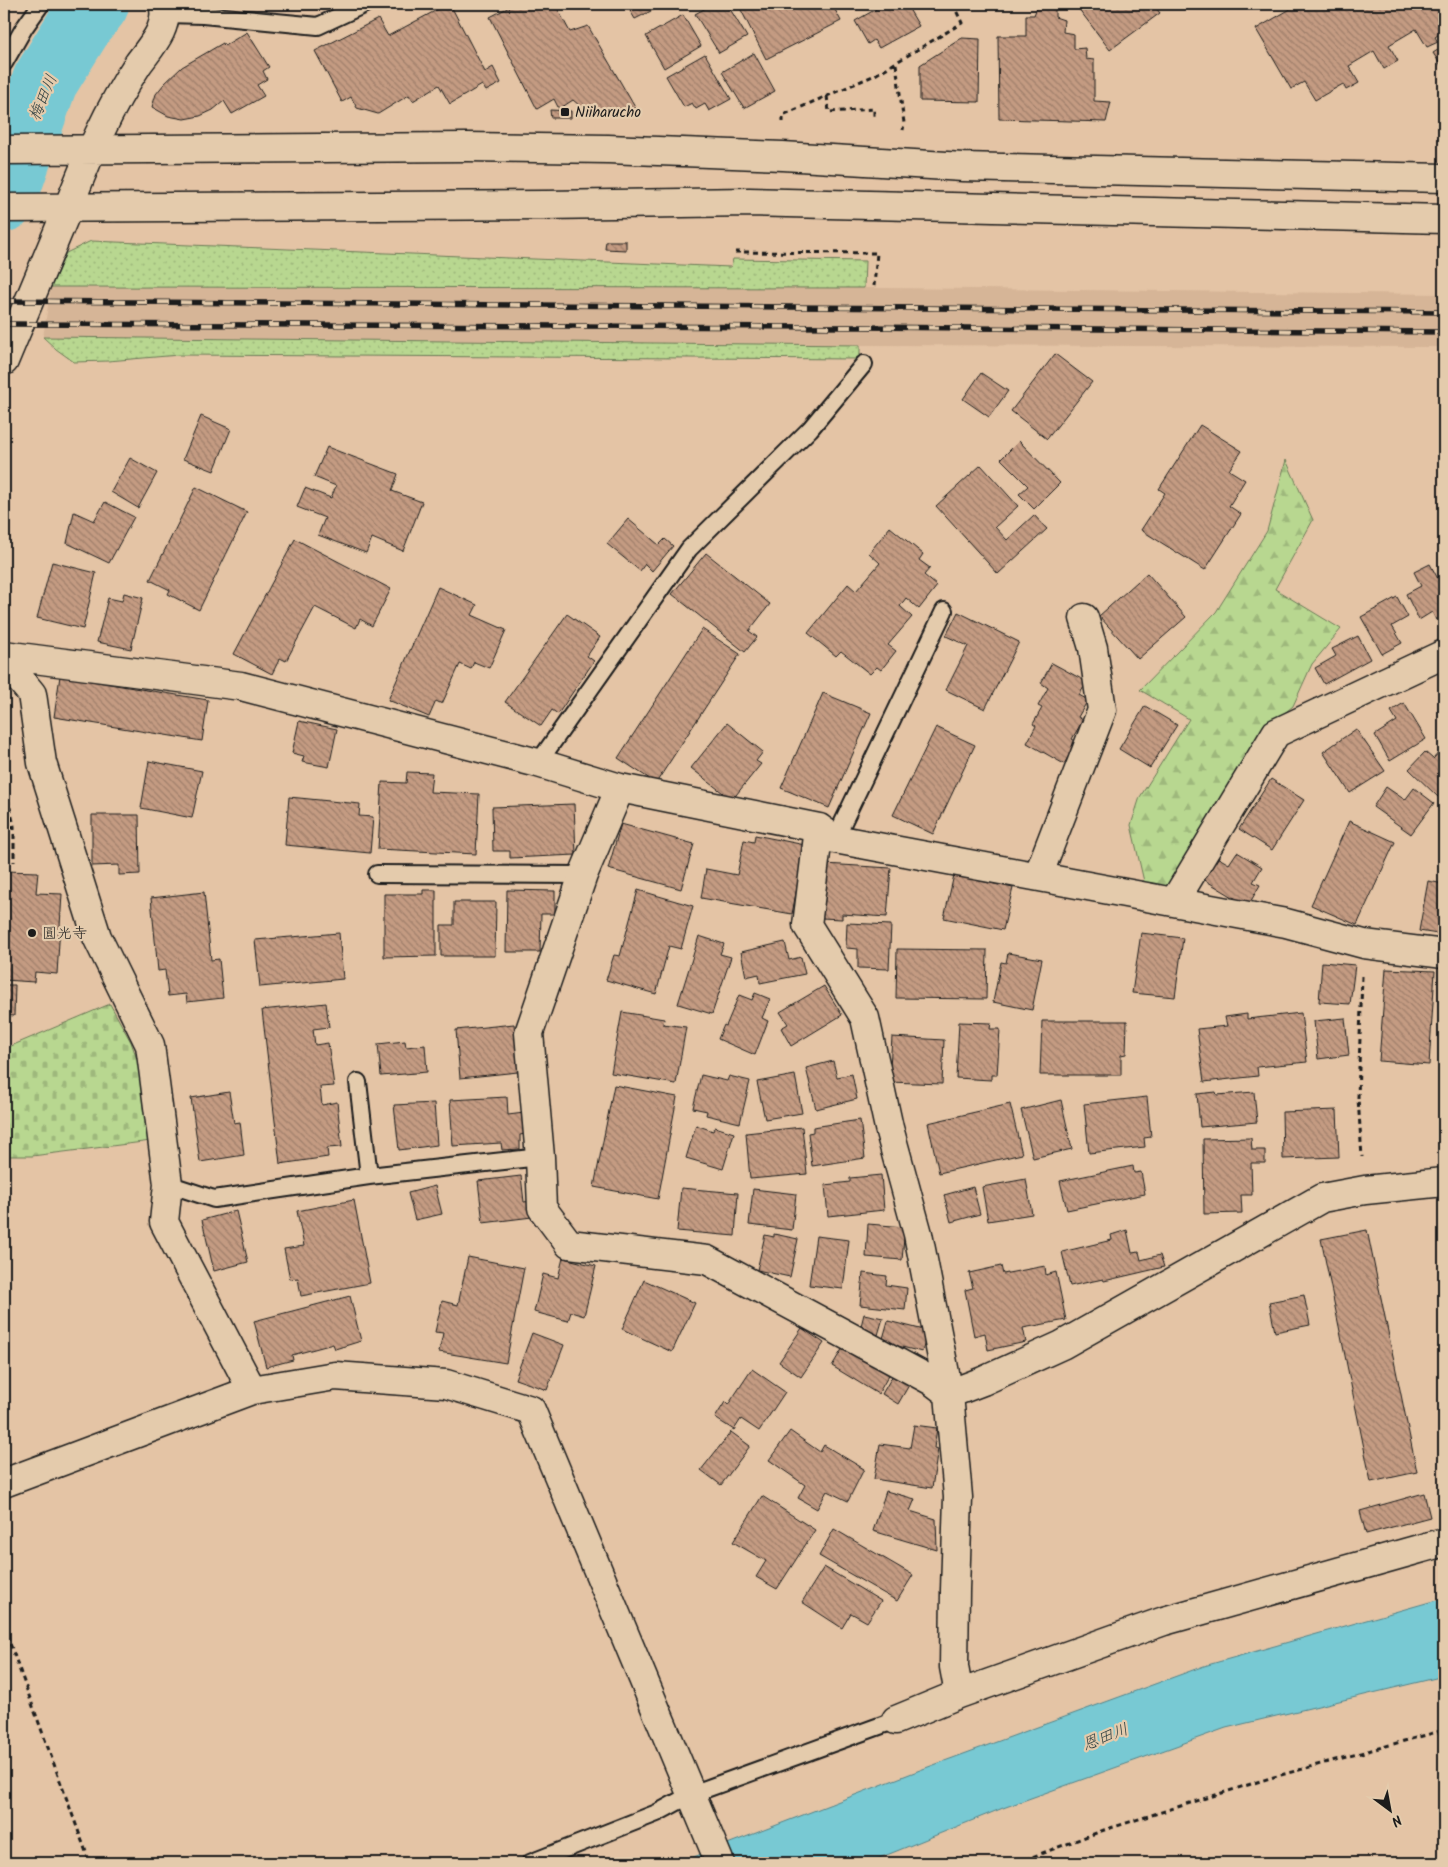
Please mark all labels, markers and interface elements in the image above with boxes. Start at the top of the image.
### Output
water label: 梅田川 [22,71,64,125]
place label: Niiharucho [575,101,641,125]
marker: Niiharucho [559,106,571,118]
place label: 圓光寺 [42,922,87,946]
marker: 圓光寺 [26,927,38,939]
water label: 恩田川 [1079,1717,1132,1758]
north arrow [1366,1784,1416,1834]
text: N [1387,1809,1406,1832]

